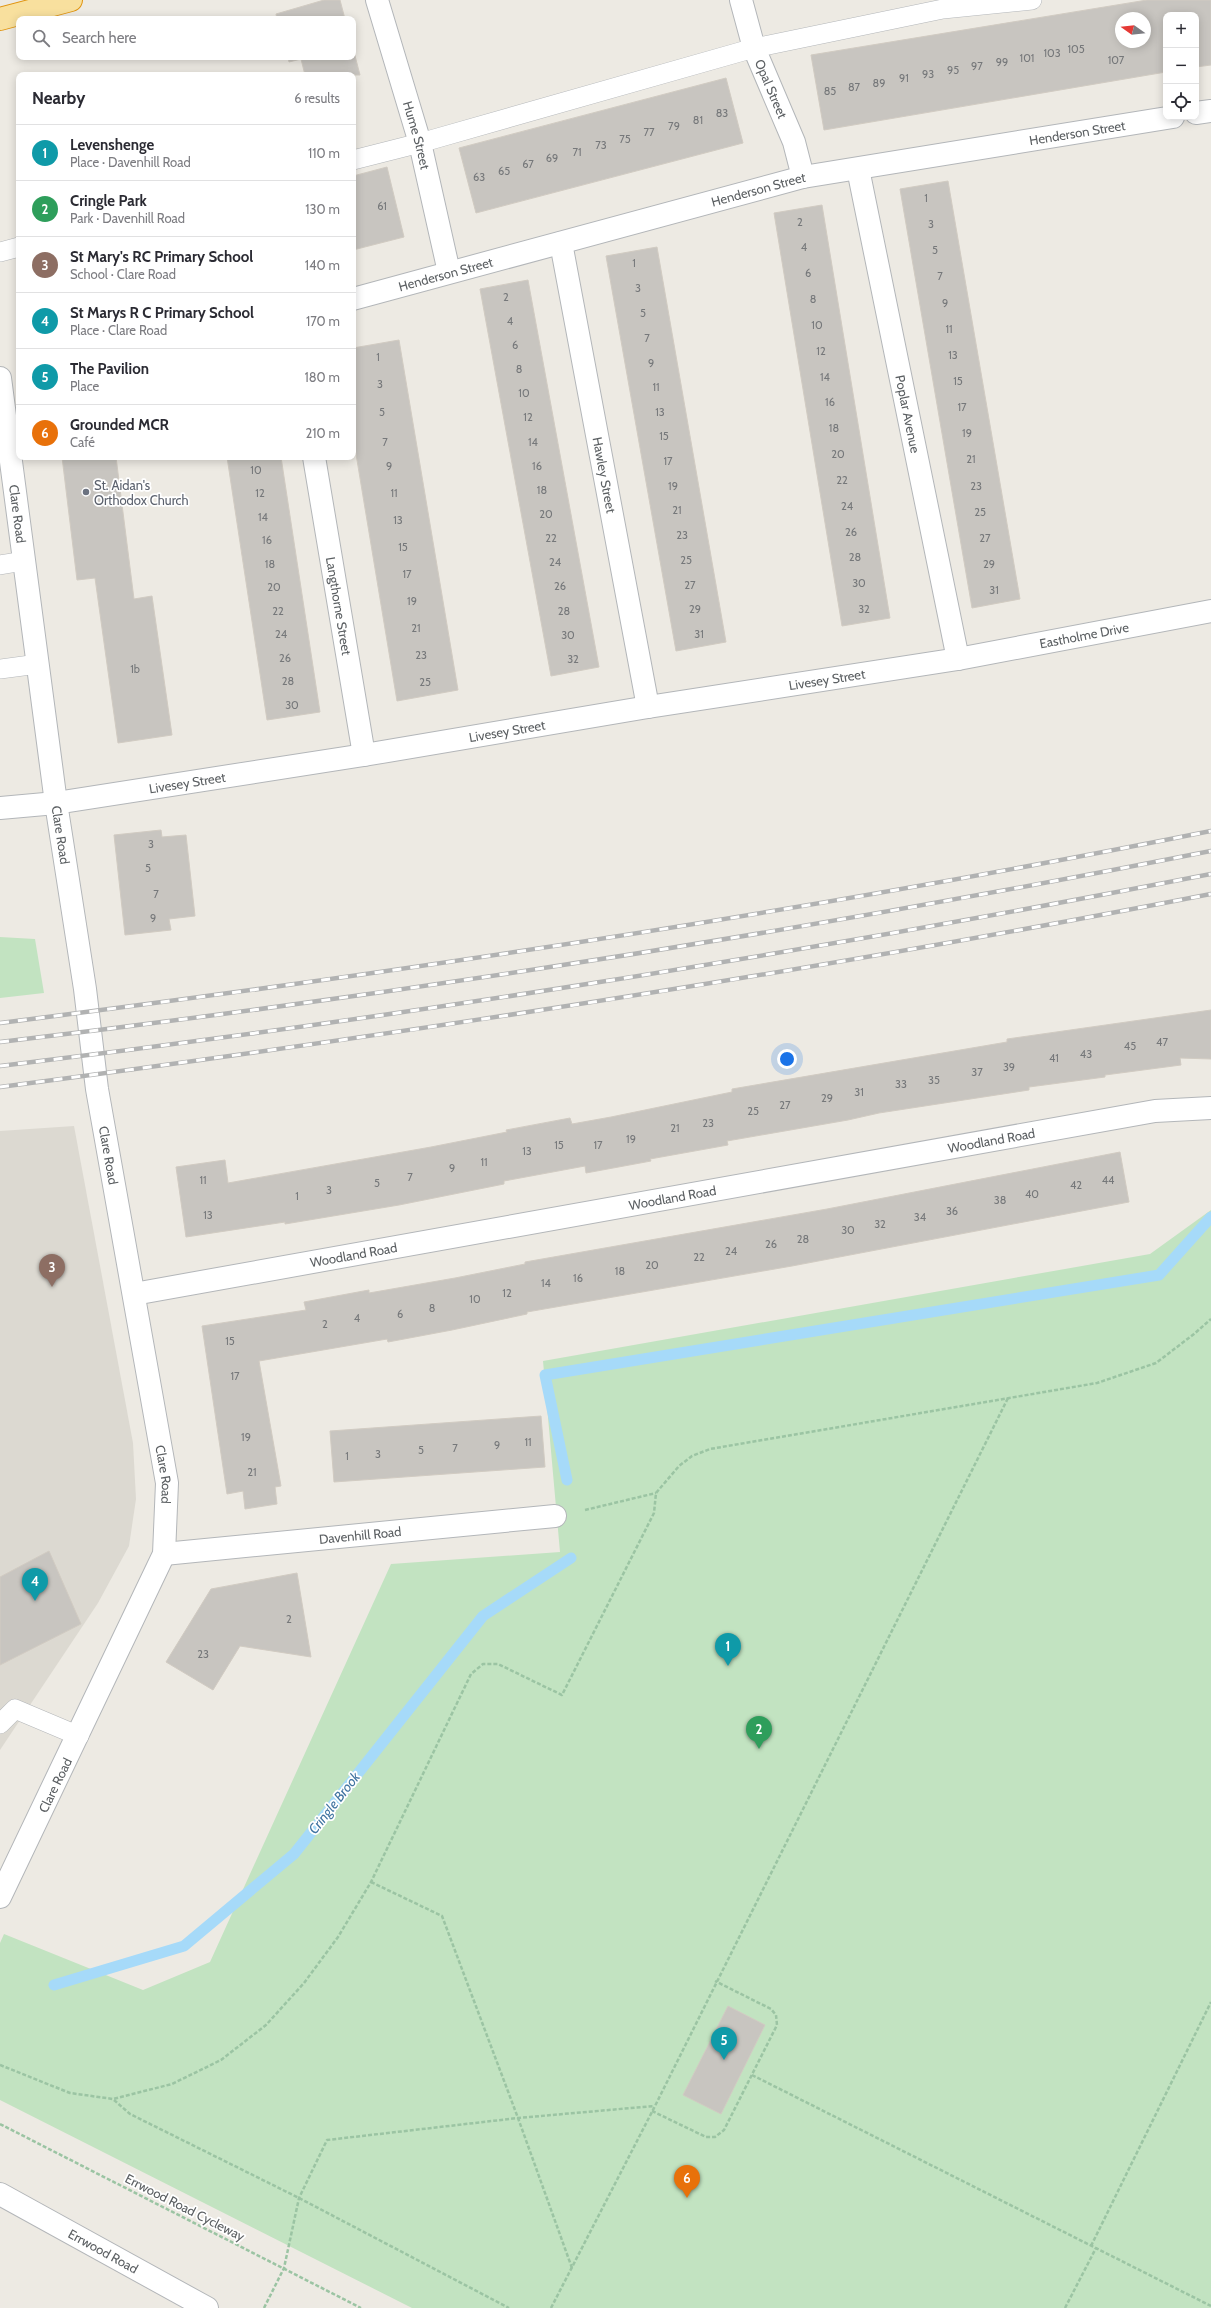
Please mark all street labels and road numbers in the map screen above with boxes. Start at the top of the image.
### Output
street label: Opal Street [752,57,791,121]
street label: Hume Street [400,99,434,172]
street label: Henderson Street [1028,117,1127,148]
street label: Henderson Street [709,169,807,210]
street label: Henderson Street [397,253,495,294]
street label: Poplar Avenue [892,373,924,455]
street label: Hawley Street [590,436,620,515]
street label: Clare Road [6,483,30,544]
street label: Langthorne Street [323,555,355,657]
street label: Eastholme Drive [1038,619,1130,651]
street label: Livesey Street [788,665,867,693]
street label: Livesey Street [468,716,547,745]
street label: Livesey Street [148,769,227,796]
street label: Clare Road [49,805,73,865]
street label: Clare Road [96,1125,122,1186]
street label: Woodland Road [946,1125,1036,1156]
street label: Woodland Road [628,1182,717,1213]
street label: Woodland Road [309,1239,398,1270]
street label: Clare Road [152,1444,175,1504]
street label: Davenhill Road [318,1523,402,1547]
street label: Clare Road [35,1755,75,1815]
street label: Errwood Road Cycleway [123,2170,248,2244]
street label: Errwood Road [66,2225,141,2277]

